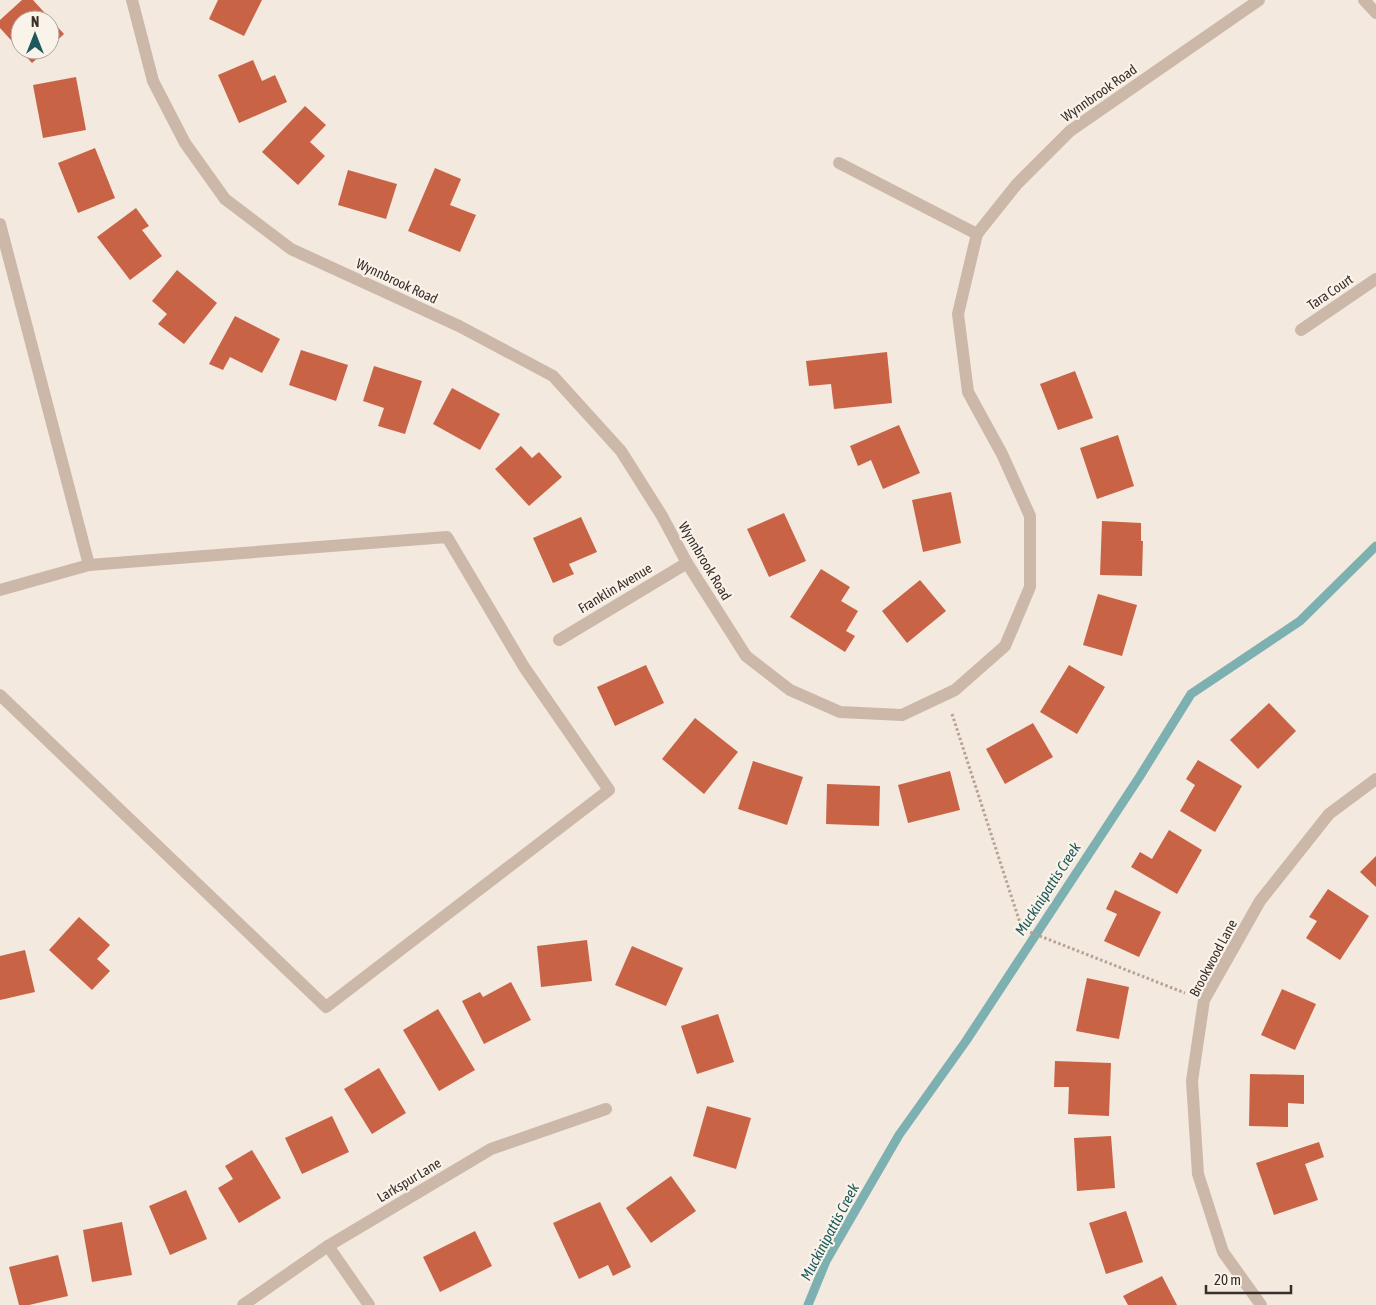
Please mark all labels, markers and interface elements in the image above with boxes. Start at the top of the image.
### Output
north arrow [10,10,60,60]
text: N [31,14,39,30]
street label: Wynnbrook Road [1058,61,1140,125]
street label: Wynnbrook Road [354,255,440,307]
street label: Tara Court [1304,271,1356,313]
street label: Wynnbrook Road [675,519,735,603]
street label: Franklin Avenue [575,560,655,616]
water label: Muckinipattis Creek [1011,839,1084,938]
street label: Brookwood Lane [1186,917,1240,999]
street label: Larkspur Lane [374,1155,444,1205]
water label: Muckinipattis Creek [797,1180,862,1283]
scale bar [1206,1262,1291,1294]
text: 20 m [1214,1271,1241,1288]

